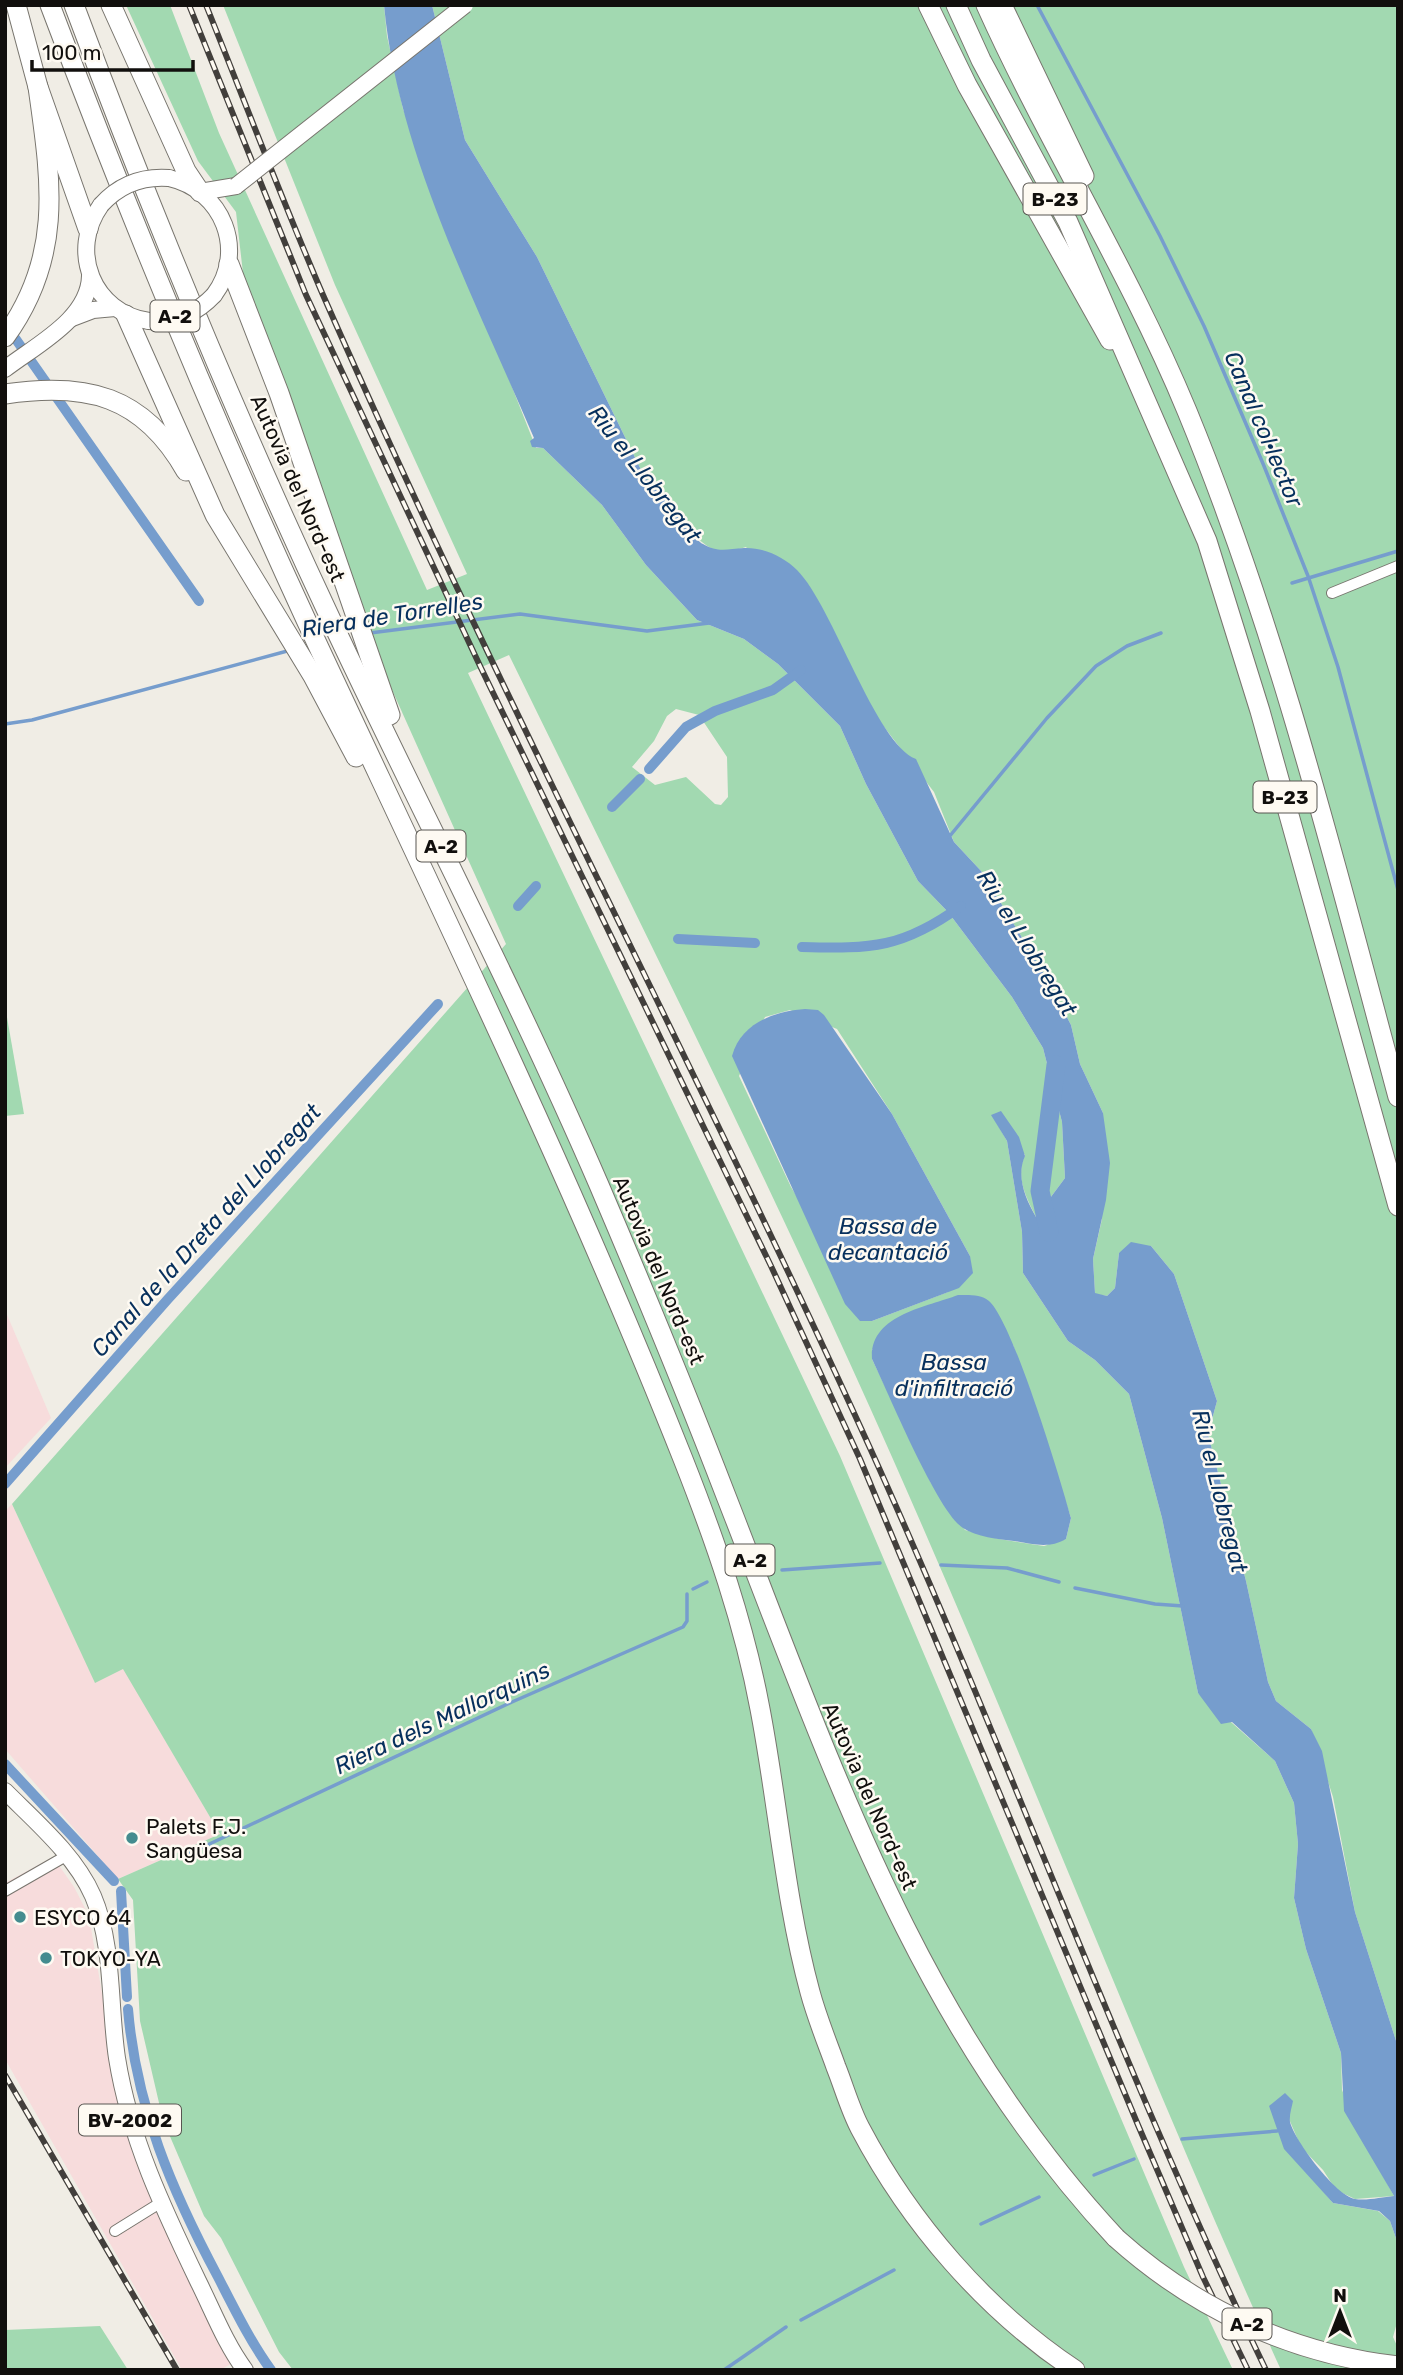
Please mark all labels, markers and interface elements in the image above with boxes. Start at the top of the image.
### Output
scale bar [32,28,192,72]
text: 100 m [42,40,101,65]
road number: B-23 [1024,183,1086,214]
road number: A-2 [150,300,200,332]
water label: Canal col·lector [1219,347,1310,512]
street label: Autovia del Nord-est [245,391,351,585]
water label: Riu el Llobregat [583,400,708,549]
water label: Riera de Torrelles [299,587,485,643]
road number: B-23 [1254,782,1316,812]
road number: A-2 [416,831,466,862]
water label: Riu el Llobregat [971,865,1084,1022]
water label: Canal de la Dreta del Llobregat [85,1097,328,1362]
street label: Autovia del Nord-est [608,1172,710,1368]
water label: Bassa de decantació [828,1212,948,1266]
water label: Bassa d'infiltració [895,1348,1013,1402]
water label: Riu el Llobregat [1186,1407,1254,1577]
road number: A-2 [726,1544,774,1576]
water label: Riera dels Mallorquins [330,1656,555,1780]
street label: Autovia del Nord-est [817,1699,923,1893]
place label: Palets F.J. Sangüesa [146,1814,246,1863]
marker: Palets F.J. Sangüesa [124,1830,140,1846]
place label: ESYCO 64 [34,1905,131,1930]
marker: ESYCO 64 [12,1909,28,1925]
place label: TOKYO-YA [60,1946,161,1971]
marker: TOKYO-YA [38,1950,54,1966]
road number: BV-2002 [79,2104,181,2136]
north arrow [1305,2277,1375,2347]
text: N [1333,2284,1347,2307]
road number: A-2 [1222,2308,1272,2340]

